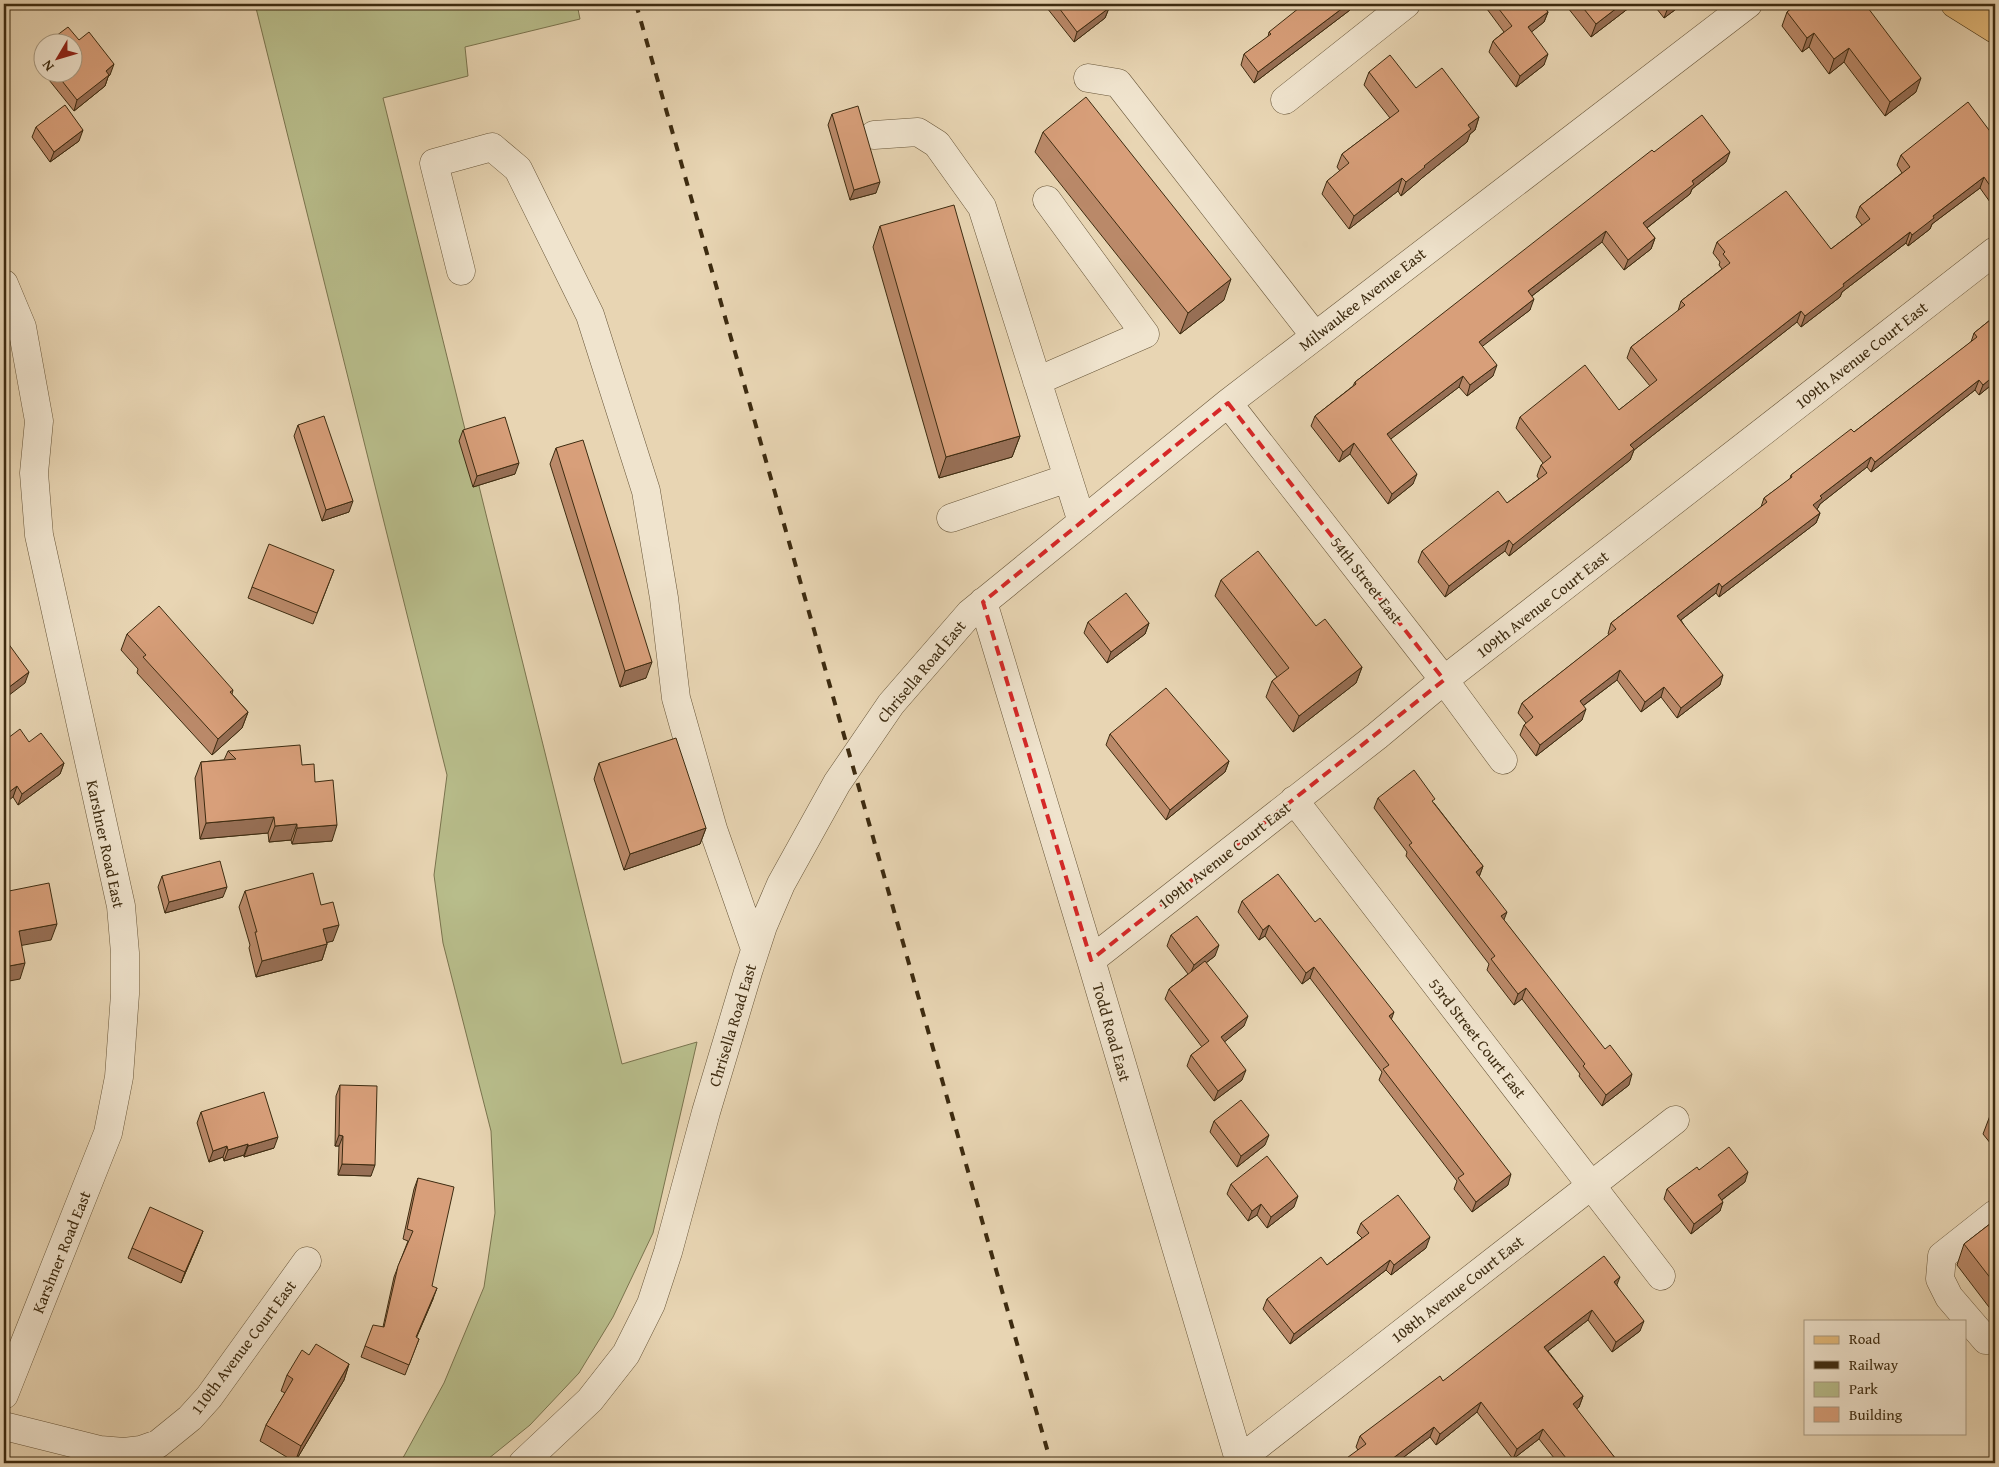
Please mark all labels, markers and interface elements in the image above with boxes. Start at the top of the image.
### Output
north arrow [32,32,82,82]
text: N [37,56,59,76]
street label: Milwaukee Avenue East [1293,241,1431,357]
street label: 109th Avenue Court East [1789,295,1933,415]
street label: 54th Street East [1325,531,1409,629]
street label: 109th Avenue Court East [1470,544,1614,664]
street label: Chrisella Road East [871,614,971,727]
street label: Karshner Road East [81,778,131,911]
street label: 109th Avenue Court East [1152,795,1296,915]
street label: Chrisella Road East [702,960,762,1089]
street label: 53rd Street Court East [1423,973,1533,1104]
street label: Todd Road East [1086,980,1138,1085]
street label: Karshner Road East [25,1187,97,1317]
street label: 108th Avenue Court East [1385,1229,1529,1349]
street label: 110th Avenue Court East [184,1274,302,1419]
legend [1804,1320,1966,1434]
text: Road [1849,1328,1880,1349]
text: Railway [1849,1354,1899,1375]
text: Park [1849,1378,1878,1399]
text: Building [1849,1404,1903,1425]

